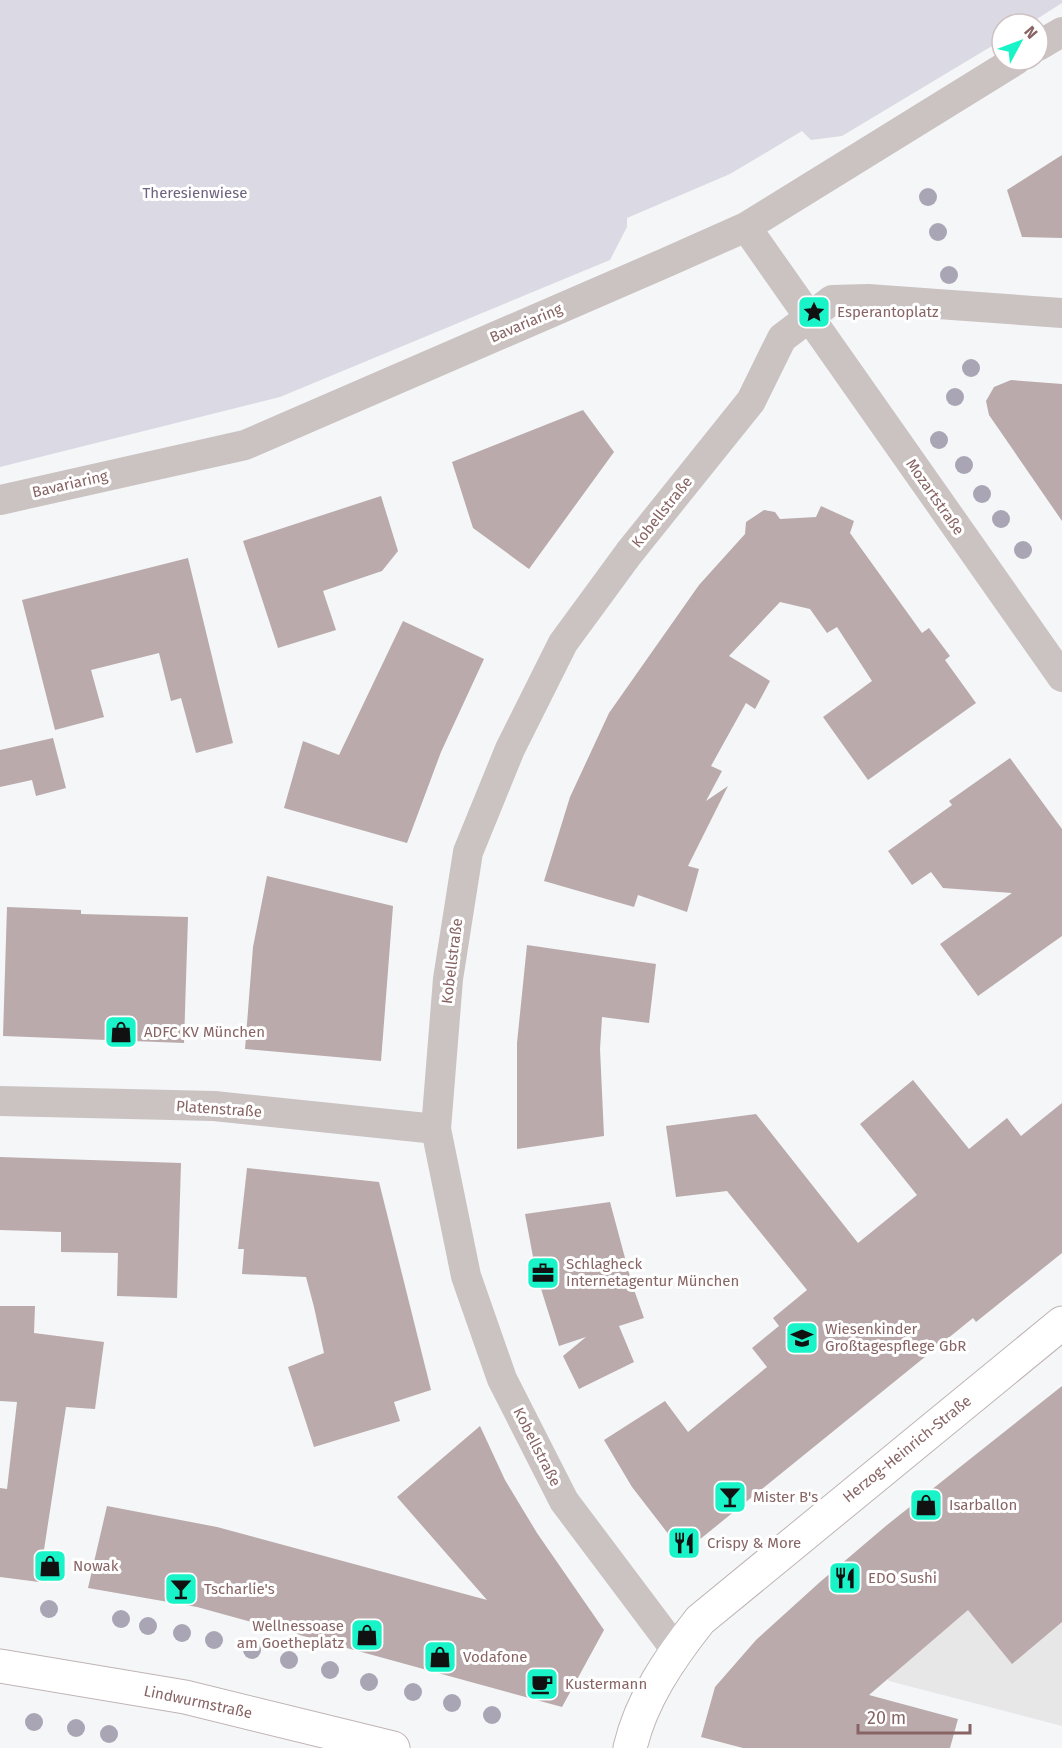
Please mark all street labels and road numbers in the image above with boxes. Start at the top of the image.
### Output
street label: Bavariaring [487,300,565,346]
street label: Mozartstraße [902,455,968,539]
street label: Bavariaring [30,467,110,501]
street label: Kobellstraße [628,473,696,551]
street label: Kobellstraße [438,917,466,1005]
street label: Platenstraße [175,1097,263,1121]
street label: Herzog-Heinrich-Straße [839,1392,975,1506]
street label: Kobellstraße [509,1405,565,1489]
street label: Lindwurmstraße [142,1682,254,1722]

